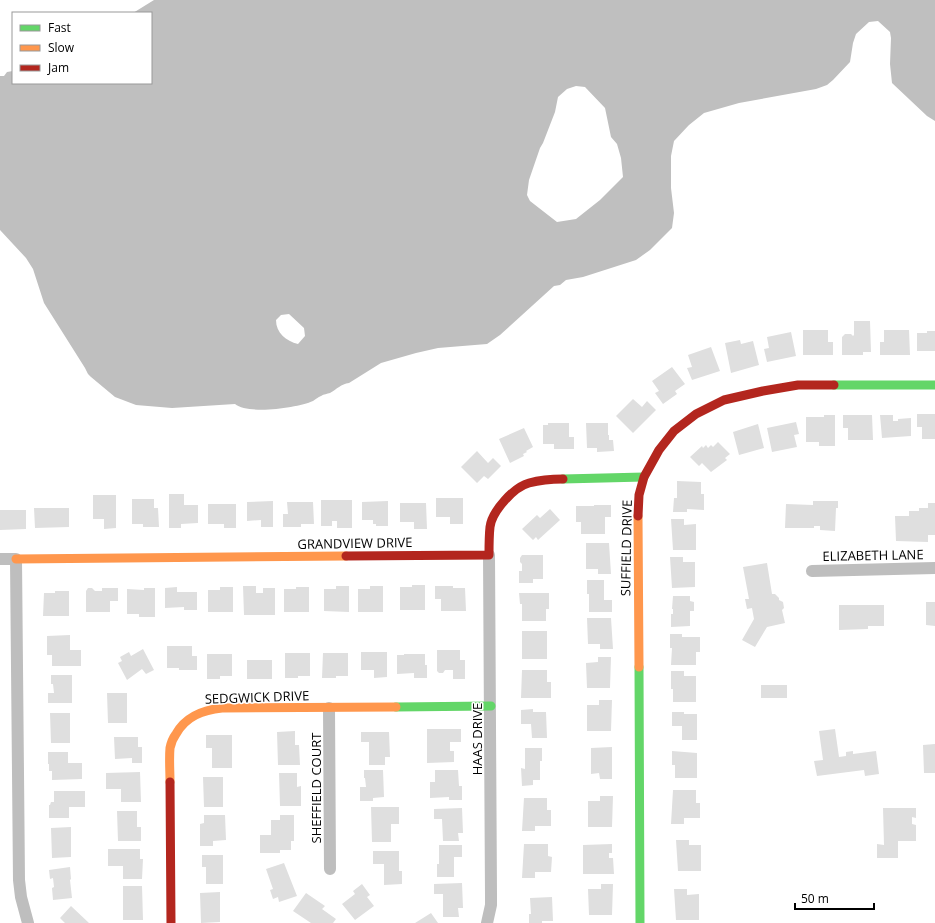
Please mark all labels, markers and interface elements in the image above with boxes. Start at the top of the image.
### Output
legend [12,12,152,84]
text: Fast [48,19,71,36]
text: Slow [48,39,75,56]
text: Jam [47,59,69,76]
street label: SUFFIELD DRIVE [616,500,636,596]
street label: GRANDVIEW DRIVE [297,533,413,553]
street label: ELIZABETH LANE [822,545,924,565]
street label: SEDGWICK DRIVE [204,686,310,708]
street label: HAAS DRIVE [468,703,486,775]
street label: SHEFFIELD COURT [307,732,325,843]
scale bar [795,885,874,911]
text: 50 m [801,890,829,907]

